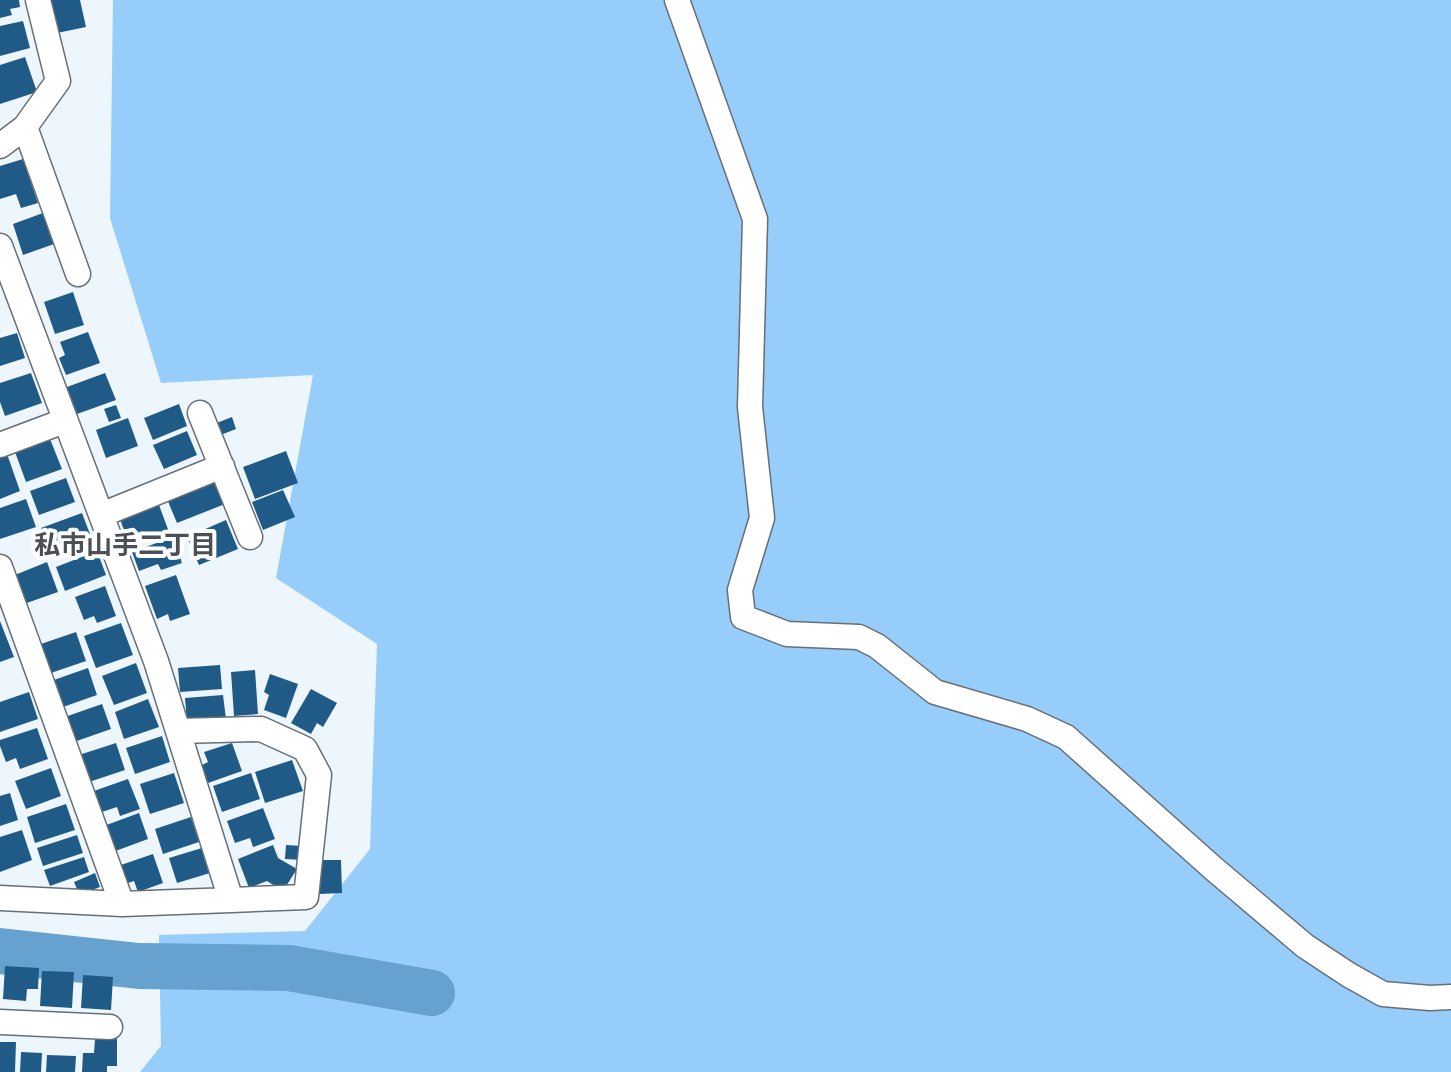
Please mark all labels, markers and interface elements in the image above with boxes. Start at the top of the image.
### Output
district label: 私市山手二丁目 [34,528,216,561]

